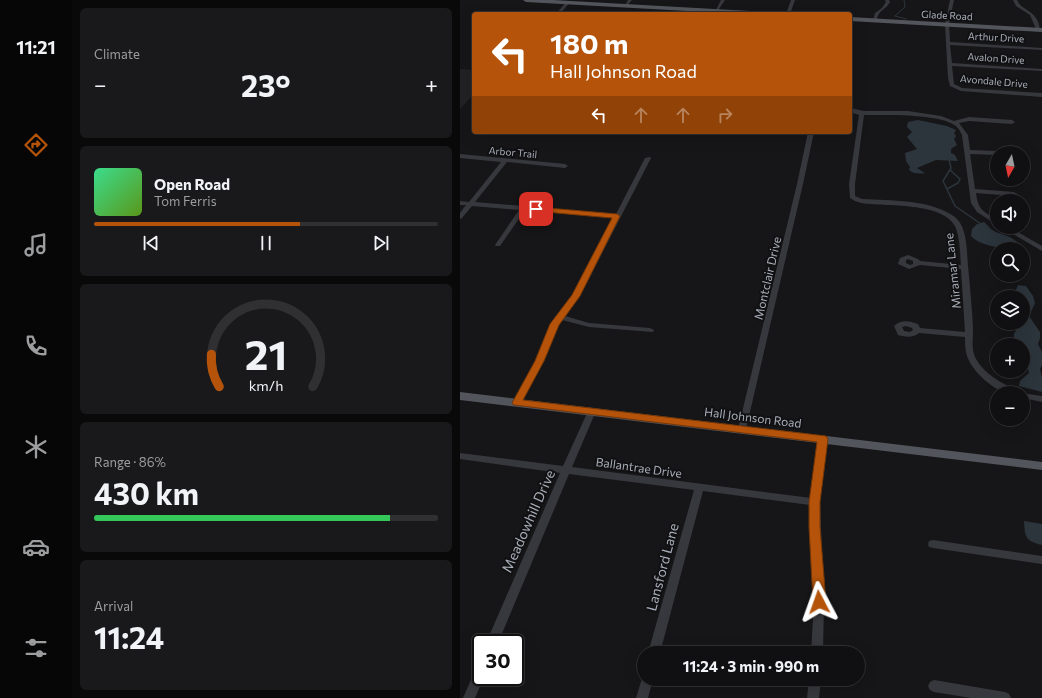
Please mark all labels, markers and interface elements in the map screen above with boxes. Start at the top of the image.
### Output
street label: Glade Road [921,8,973,22]
text: 180 m [550,26,628,60]
icon: left [484,28,536,80]
street label: Arthur Drive [968,30,1024,44]
text: 11:21 [16,36,56,58]
text: Climate [94,46,140,62]
street label: Avalon Drive [967,50,1025,66]
text: Hall Johnson Road [550,60,697,82]
text: 23° [241,66,291,103]
text: − [94,71,107,98]
text: + [425,71,438,98]
street label: Avondale Drive [960,72,1028,90]
icon: left [588,104,610,126]
icon: ahead [630,104,652,126]
icon: ahead [672,104,694,126]
icon: right [714,104,736,126]
icon: directions [22,131,50,159]
street label: Arbor Trail [488,144,538,160]
north arrow [990,146,1030,186]
map controls [990,146,1030,426]
text: Open Road [154,175,230,193]
pin [519,192,553,226]
text: Tom Ferris [154,193,217,209]
button: sound [990,194,1030,234]
icon: arrive [525,198,547,220]
icon: music [22,231,50,259]
icon: previous [140,232,162,254]
icon: pause [255,232,277,254]
icon: next [370,232,392,254]
street label: Miramar Lane [941,233,963,309]
street label: Montclair Drive [751,235,783,321]
button: search [990,242,1030,282]
button: layers [990,290,1030,330]
text: 21 [245,328,287,379]
icon: phone [22,332,50,360]
button: + [990,338,1030,378]
text: km/h [249,376,283,394]
button: − [990,386,1030,426]
street label: Hall Johnson Road [703,404,803,431]
icon: climate [22,433,50,461]
text: Range · 86% [94,454,166,470]
street label: Ballantrae Drive [595,454,683,480]
street label: Meadowhill Drive [498,467,558,575]
text: 430 km [94,474,199,511]
street label: Lansford Lane [642,521,682,613]
icon: car [22,533,50,561]
position arrow [798,581,840,623]
text: Arrival [94,598,133,614]
text: 11:24 [94,618,164,655]
icon: filters [22,634,50,662]
speed limit sign: 30 [472,634,524,686]
text: 11:24 · 3 min · 990 m [683,657,819,675]

